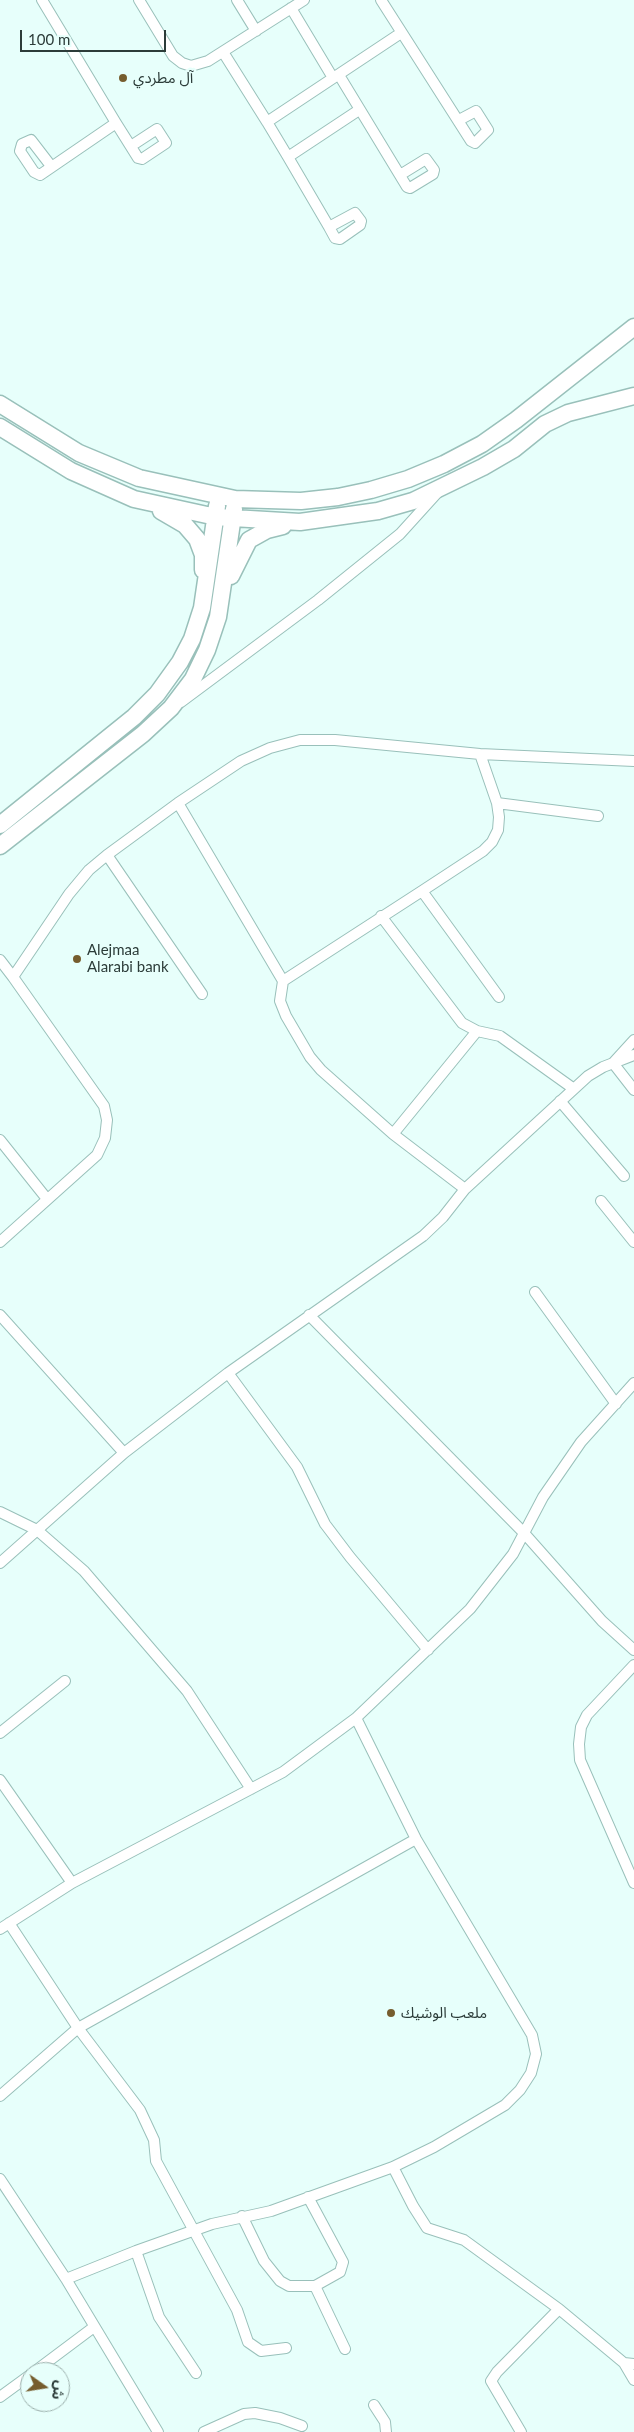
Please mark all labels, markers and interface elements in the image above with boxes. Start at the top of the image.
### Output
scale bar [22,20,169,52]
text: 100 m [28,30,70,48]
place label: آل مطردي [133,69,193,87]
marker: آل مطردي [117,72,129,84]
place label: Alejmaa Alarabi bank [87,941,169,976]
marker: Alejmaa Alarabi bank [71,953,83,965]
place label: ملعب الوشيك [401,2004,487,2022]
marker: ملعب الوشيك [385,2007,397,2019]
north arrow [20,2362,70,2412]
text: ش [49,2379,70,2402]

